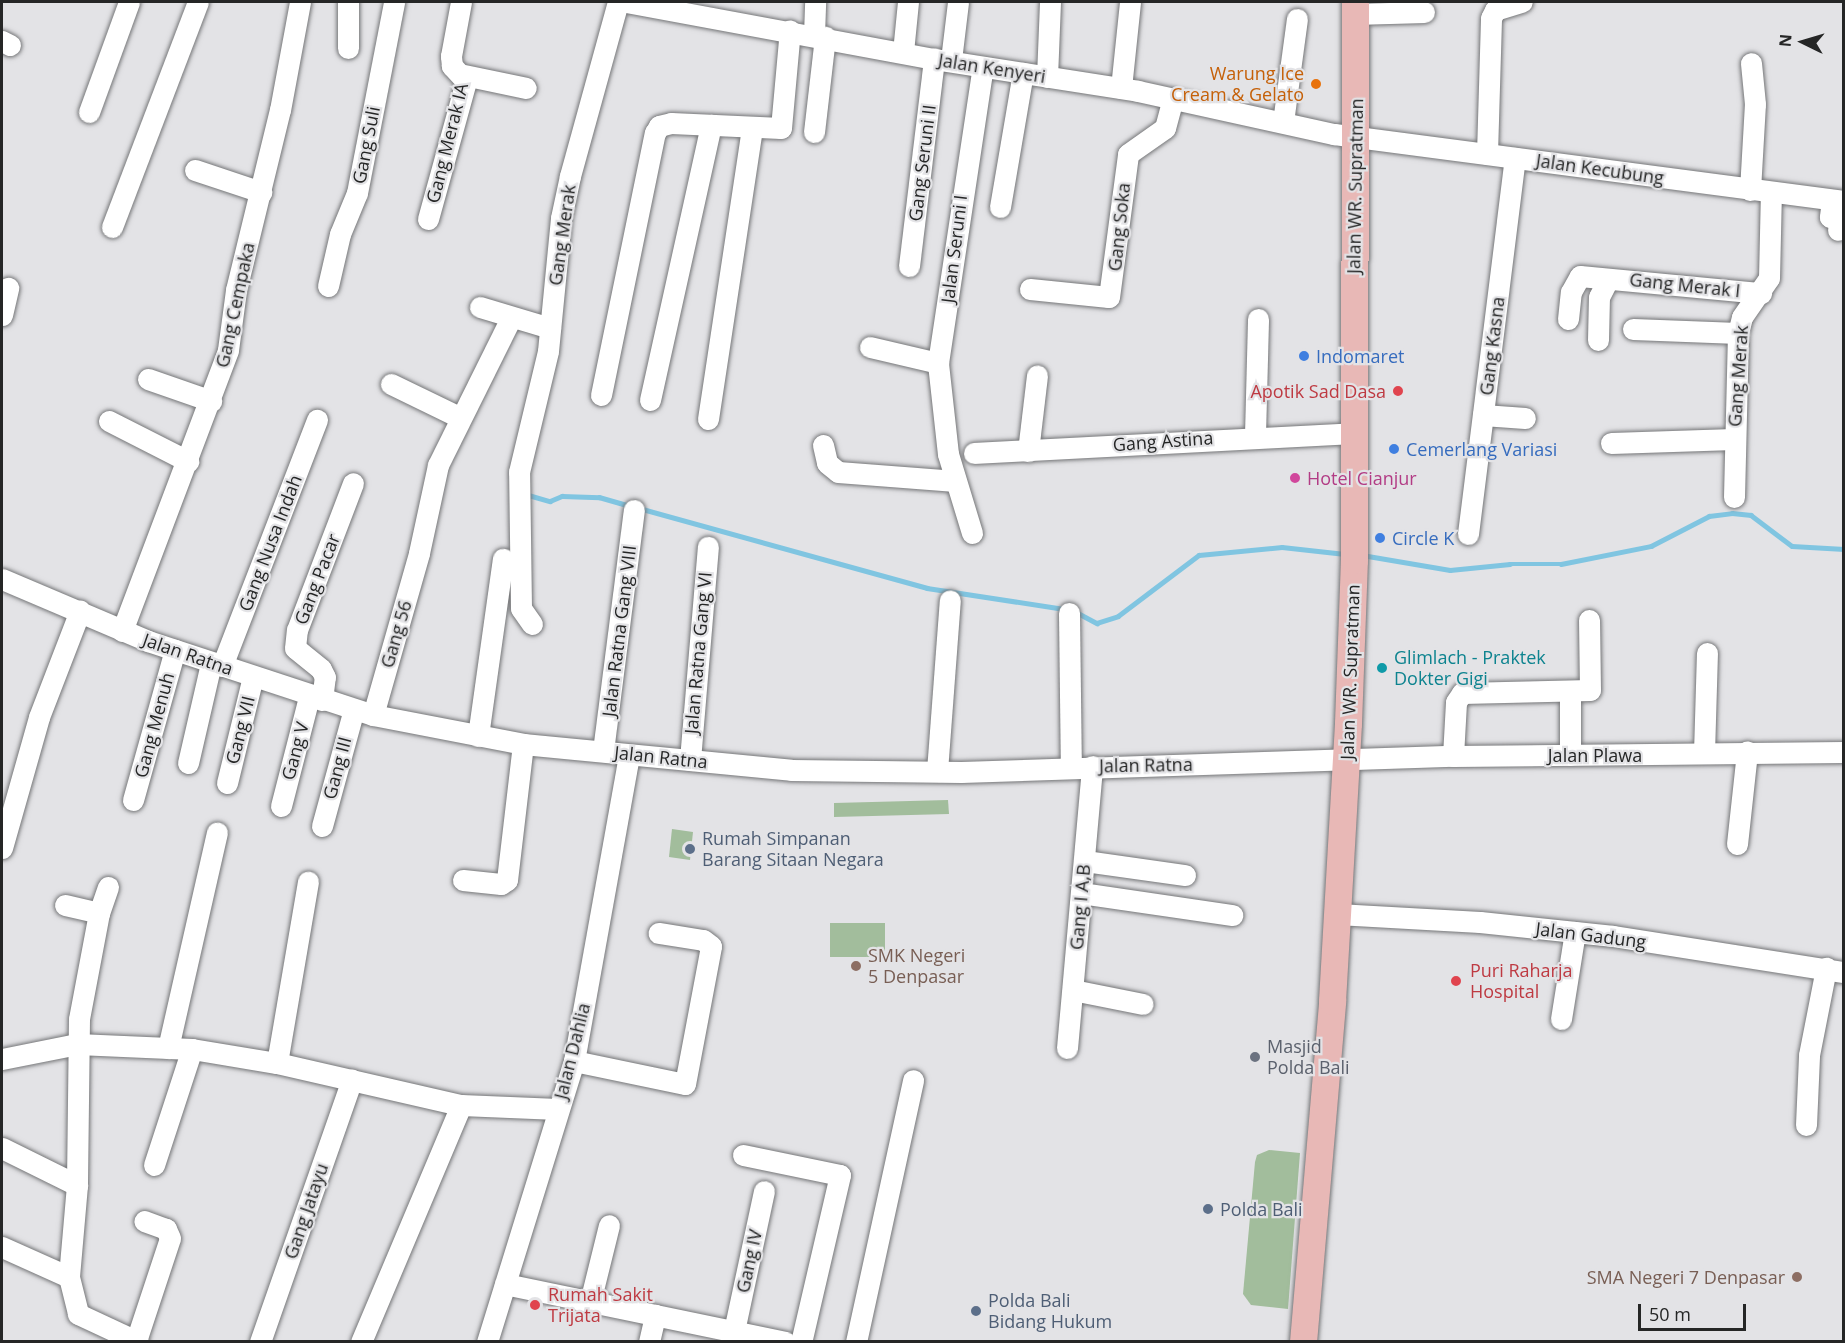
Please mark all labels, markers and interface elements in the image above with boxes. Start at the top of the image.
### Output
north arrow [1773,12,1833,72]
text: N [1774,33,1797,48]
street label: Jalan Kenyeri [937,49,1047,87]
place label: Warung Ice Cream & Gelato [1171,63,1304,106]
marker: Warung Ice Cream & Gelato [1309,77,1323,91]
street label: Gang Merak IA [422,81,472,205]
street label: Jalan WR. Supratman [1343,98,1367,274]
street label: Gang Seruni II [904,103,940,223]
street label: Gang Suli [348,104,384,186]
street label: Jalan Kecubung [1535,149,1665,189]
street label: Gang Soka [1104,182,1134,272]
street label: Gang Merak [544,183,580,287]
street label: Jalan Seruni I [937,194,971,304]
street label: Gang Cempaka [211,241,259,369]
street label: Gang Merak I [1628,268,1742,302]
street label: Gang Kasna [1475,295,1509,397]
street label: Gang Merak [1724,325,1752,427]
place label: Indomaret [1316,345,1404,367]
marker: Indomaret [1297,349,1311,363]
place label: Apotik Sad Dasa [1250,380,1386,402]
marker: Apotik Sad Dasa [1391,384,1405,398]
street label: Gang Astina [1112,427,1214,455]
place label: Cemerlang Variasi [1406,438,1557,460]
marker: Cemerlang Variasi [1387,442,1401,456]
place label: Hotel Cianjur [1307,467,1417,489]
marker: Hotel Cianjur [1288,471,1302,485]
street label: Gang Nusa Indah [234,472,306,614]
place label: Circle K [1392,527,1454,549]
street label: Gang Pacar [290,531,344,627]
marker: Circle K [1373,531,1387,545]
street label: Jalan Ratna Gang VIII [598,544,640,718]
street label: Jalan Ratna Gang VI [680,571,716,735]
street label: Jalan WR. Supratman [1336,584,1364,760]
street label: Gang 56 [376,598,416,670]
street label: Jalan Ratna [140,629,236,679]
place label: Glimlach - Praktek Dokter Gigi [1394,647,1546,690]
marker: Glimlach - Praktek Dokter Gigi [1375,661,1389,675]
street label: Gang Menuh [130,670,178,780]
street label: Gang VII [221,694,259,766]
street label: Gang V [277,720,313,782]
street label: Gang III [318,734,356,802]
street label: Jalan Ratna [613,741,709,773]
street label: Jalan Plawa [1548,744,1642,766]
street label: Jalan Ratna [1099,753,1193,777]
place label: Rumah Simpanan Barang Sitaan Negara [702,828,884,870]
marker: Rumah Simpanan Barang Sitaan Negara [683,842,697,856]
street label: Gang I A,B [1065,863,1095,951]
street label: Jalan Gadung [1535,918,1647,952]
place label: SMK Negeri 5 Denpasar [868,945,965,988]
marker: SMK Negeri 5 Denpasar [849,959,863,973]
place label: Puri Raharja Hospital [1470,960,1572,1002]
marker: Puri Raharja Hospital [1447,972,1465,990]
street label: Jalan Dahlia [550,1001,594,1101]
place label: Masjid Polda Bali [1267,1036,1350,1078]
marker: Masjid Polda Bali [1248,1050,1262,1064]
street label: Gang Jatayu [280,1160,332,1262]
place label: Polda Bali [1220,1198,1303,1220]
marker: Polda Bali [1201,1202,1215,1216]
street label: Gang IV [732,1227,766,1295]
place label: SMA Negeri 7 Denpasar [1587,1266,1785,1288]
marker: SMA Negeri 7 Denpasar [1790,1270,1804,1284]
place label: Rumah Sakit Trijata [548,1284,653,1326]
place label: Polda Bali Bidang Hukum [988,1290,1112,1332]
scale bar [1641,1292,1749,1330]
marker: Rumah Sakit Trijata [526,1296,544,1314]
text: 50 m [1649,1302,1691,1326]
marker: Polda Bali Bidang Hukum [969,1304,983,1318]

